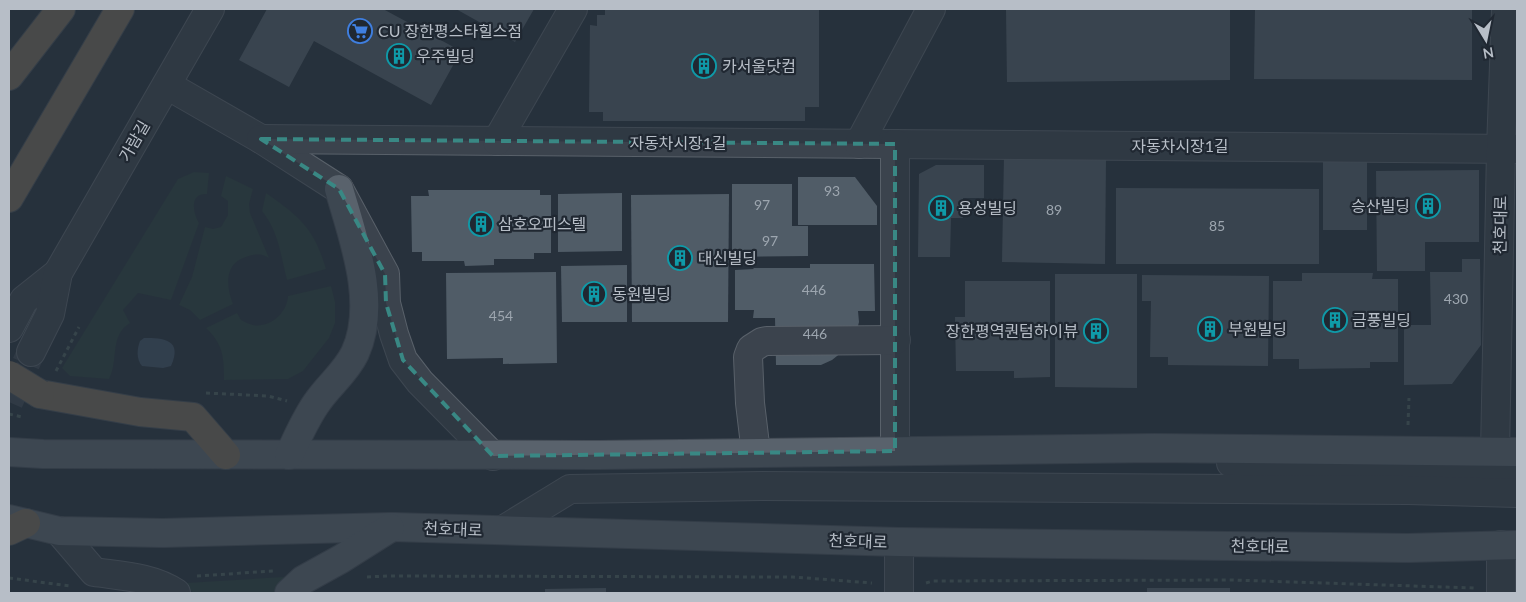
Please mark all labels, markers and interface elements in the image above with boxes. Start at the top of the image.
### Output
north arrow [1461,15,1511,65]
supermarket icon: CU 장한평스타힐스점 [347,18,373,44]
place label: CU 장한평스타힐스점 [378,21,522,40]
building icon: 우주빌딩 [386,43,412,69]
text: N [1482,44,1495,63]
place label: 우주빌딩 [416,46,475,65]
building icon: 카서울닷컴 [691,53,717,79]
place label: 카서울닷컴 [722,56,796,75]
street label: 가람길 [114,117,153,165]
street label: 자동차시장1길 [629,133,727,152]
street label: 자동차시장1길 [1131,136,1229,155]
house number: 93 [824,182,840,199]
building icon: 승산빌딩 [1415,193,1441,219]
building icon: 용성빌딩 [928,195,954,221]
street label: 천호대로 [1489,195,1510,255]
house number: 97 [754,196,770,213]
place label: 승산빌딩 [1351,196,1410,215]
place label: 용성빌딩 [958,198,1017,217]
house number: 89 [1046,201,1062,218]
building icon: 삼호오피스텔 [468,211,494,237]
place label: 삼호오피스텔 [498,214,586,233]
house number: 85 [1209,217,1225,234]
house number: 97 [762,232,778,249]
building icon: 대신빌딩 [667,245,693,271]
place label: 대신빌딩 [698,248,757,267]
building icon: 동원빌딩 [581,281,607,307]
house number: 446 [802,281,826,298]
place label: 동원빌딩 [612,284,671,303]
house number: 430 [1444,290,1468,307]
house number: 454 [489,307,513,324]
building icon: 금풍빌딩 [1322,307,1348,333]
place label: 금풍빌딩 [1352,310,1411,329]
building icon: 부원빌딩 [1197,316,1223,342]
building icon: 장한평역퀀텀하이뷰 [1083,318,1109,344]
place label: 부원빌딩 [1228,319,1287,338]
place label: 장한평역퀀텀하이뷰 [946,321,1078,340]
house number: 446 [803,325,827,342]
street label: 천호대로 [423,518,483,539]
street label: 천호대로 [828,530,888,551]
street label: 천호대로 [1230,535,1290,556]

